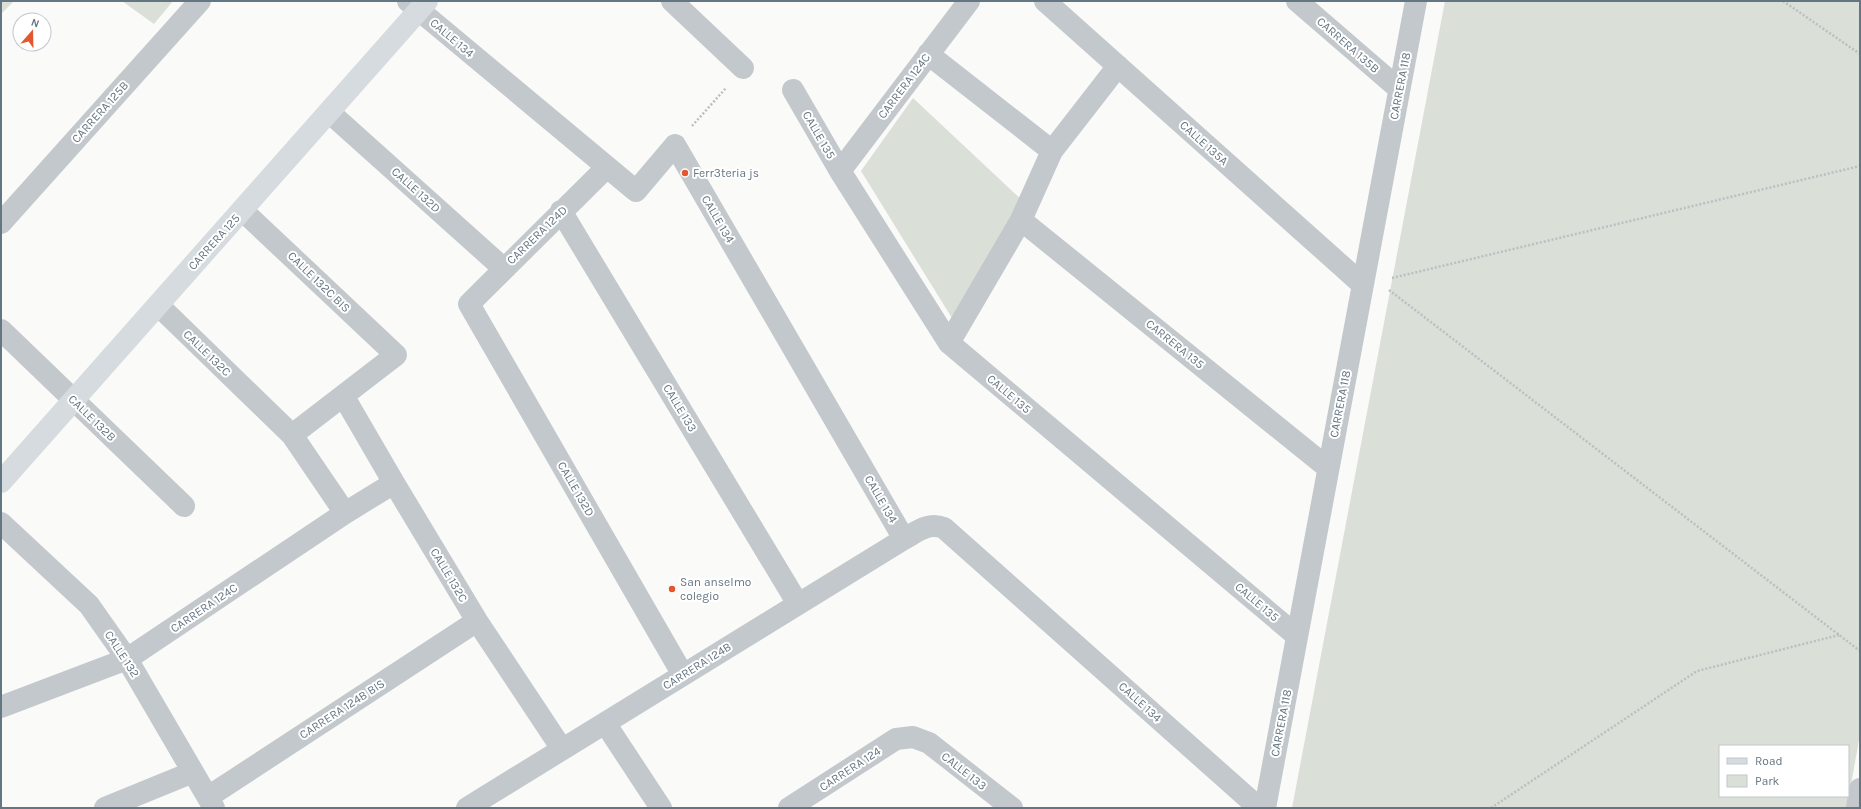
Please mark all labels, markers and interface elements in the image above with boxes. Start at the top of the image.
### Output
north arrow [12,12,52,52]
street label: CARRERA 135B [1314,14,1382,76]
text: N [29,16,41,31]
street label: CALLE 134 [427,16,477,61]
street label: CARRERA 124C [875,51,933,121]
street label: CARRERA 118 [1387,51,1413,121]
street label: CARRERA 125B [69,78,131,146]
street label: CALLE 135 [800,109,838,162]
street label: CALLE 135A [1177,118,1231,168]
street label: CALLE 132D [389,164,443,216]
place label: Ferr3teria js [693,166,759,180]
marker: Ferr3teria js [680,168,690,178]
street label: CALLE 134 [699,193,737,246]
street label: CARRERA 124D [504,203,570,267]
street label: CARRERA 125 [185,211,243,273]
street label: CALLE 132C BIS [285,249,353,315]
street label: CARRERA 135 [1143,316,1207,372]
street label: CALLE 132C [180,327,234,379]
street label: CARRERA 118 [1327,369,1353,439]
street label: CALLE 135 [984,372,1034,417]
street label: CALLE 133 [660,382,700,434]
street label: CALLE 132B [65,392,119,444]
street label: CALLE 132D [555,459,597,519]
street label: CALLE 134 [862,473,900,526]
street label: CALLE 132C [427,545,471,605]
place label: San anselmo colegio [680,575,751,603]
street label: CARRERA 124C [168,580,240,636]
street label: CALLE 135 [1232,580,1282,625]
marker: San anselmo colegio [667,584,677,594]
street label: CALLE 132 [102,628,142,680]
street label: CARRERA 124B [660,639,734,693]
street label: CARRERA 124B BIS [297,676,387,742]
street label: CALLE 134 [1116,679,1165,725]
street label: CARRERA 118 [1268,688,1294,758]
street label: CARRERA 124 [817,744,884,794]
legend [1719,745,1849,797]
street label: CALLE 133 [939,749,989,793]
text: Road [1755,754,1783,768]
text: Park [1755,774,1780,788]

